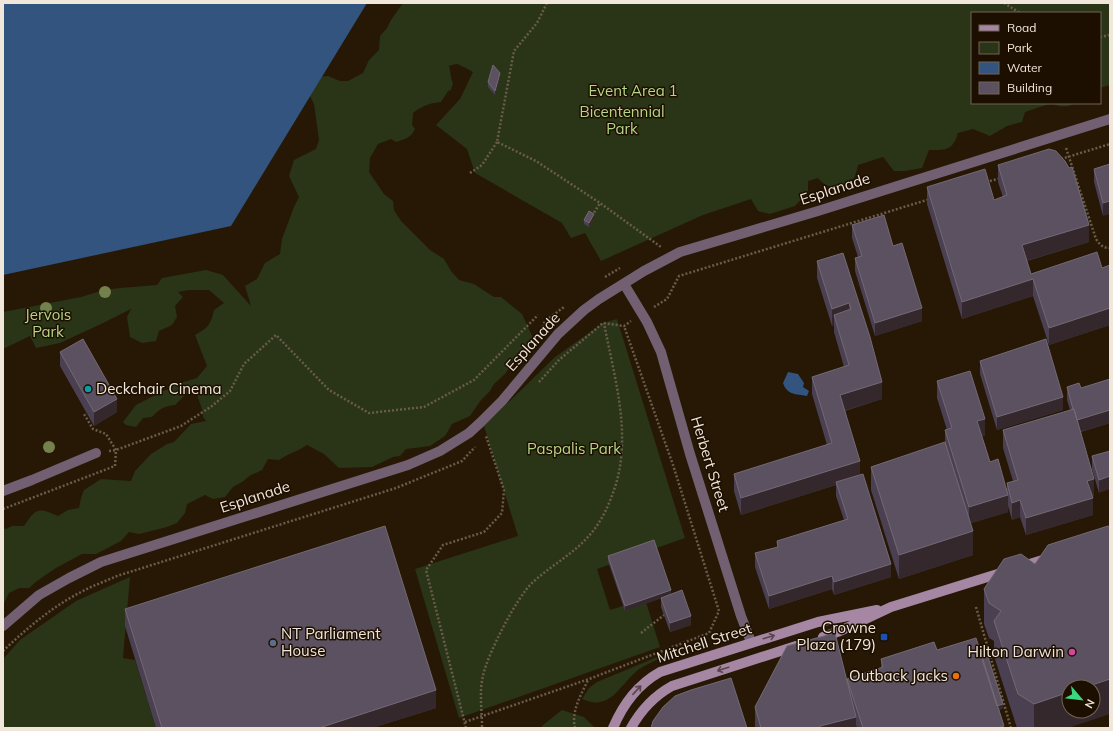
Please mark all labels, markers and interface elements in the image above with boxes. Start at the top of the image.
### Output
legend [971,12,1101,104]
text: Road [1007,20,1036,35]
text: Park [1007,40,1033,55]
text: Water [1007,60,1043,75]
text: Building [1007,80,1052,95]
park label: Event Area 1 [588,81,678,100]
park label: Bicentennial Park [579,102,665,138]
street label: Esplanade [797,168,872,209]
park label: Jervois Park [25,305,71,341]
street label: Esplanade [501,308,564,375]
place label: Deckchair Cinema [96,379,221,398]
marker: Deckchair Cinema [83,384,93,394]
street label: Herbert Street [687,414,734,514]
park label: Paspalis Park [527,439,621,458]
street label: Esplanade [217,476,292,517]
street label: Mitchell Street [654,618,754,667]
place label: Crowne Plaza (179) [796,618,876,654]
place label: NT Parliament House [281,624,381,660]
marker: Crowne Plaza (179) [879,632,889,642]
one-way arrow [763,633,776,640]
marker: NT Parliament House [268,638,278,648]
place label: Hilton Darwin [967,642,1064,661]
marker: Hilton Darwin [1067,647,1077,657]
one-way arrow [717,666,730,673]
place label: Outback Jacks [849,666,948,685]
marker: Outback Jacks [951,671,961,681]
north arrow [1061,679,1101,719]
one-way arrow [632,685,642,695]
text: N [1082,697,1098,711]

